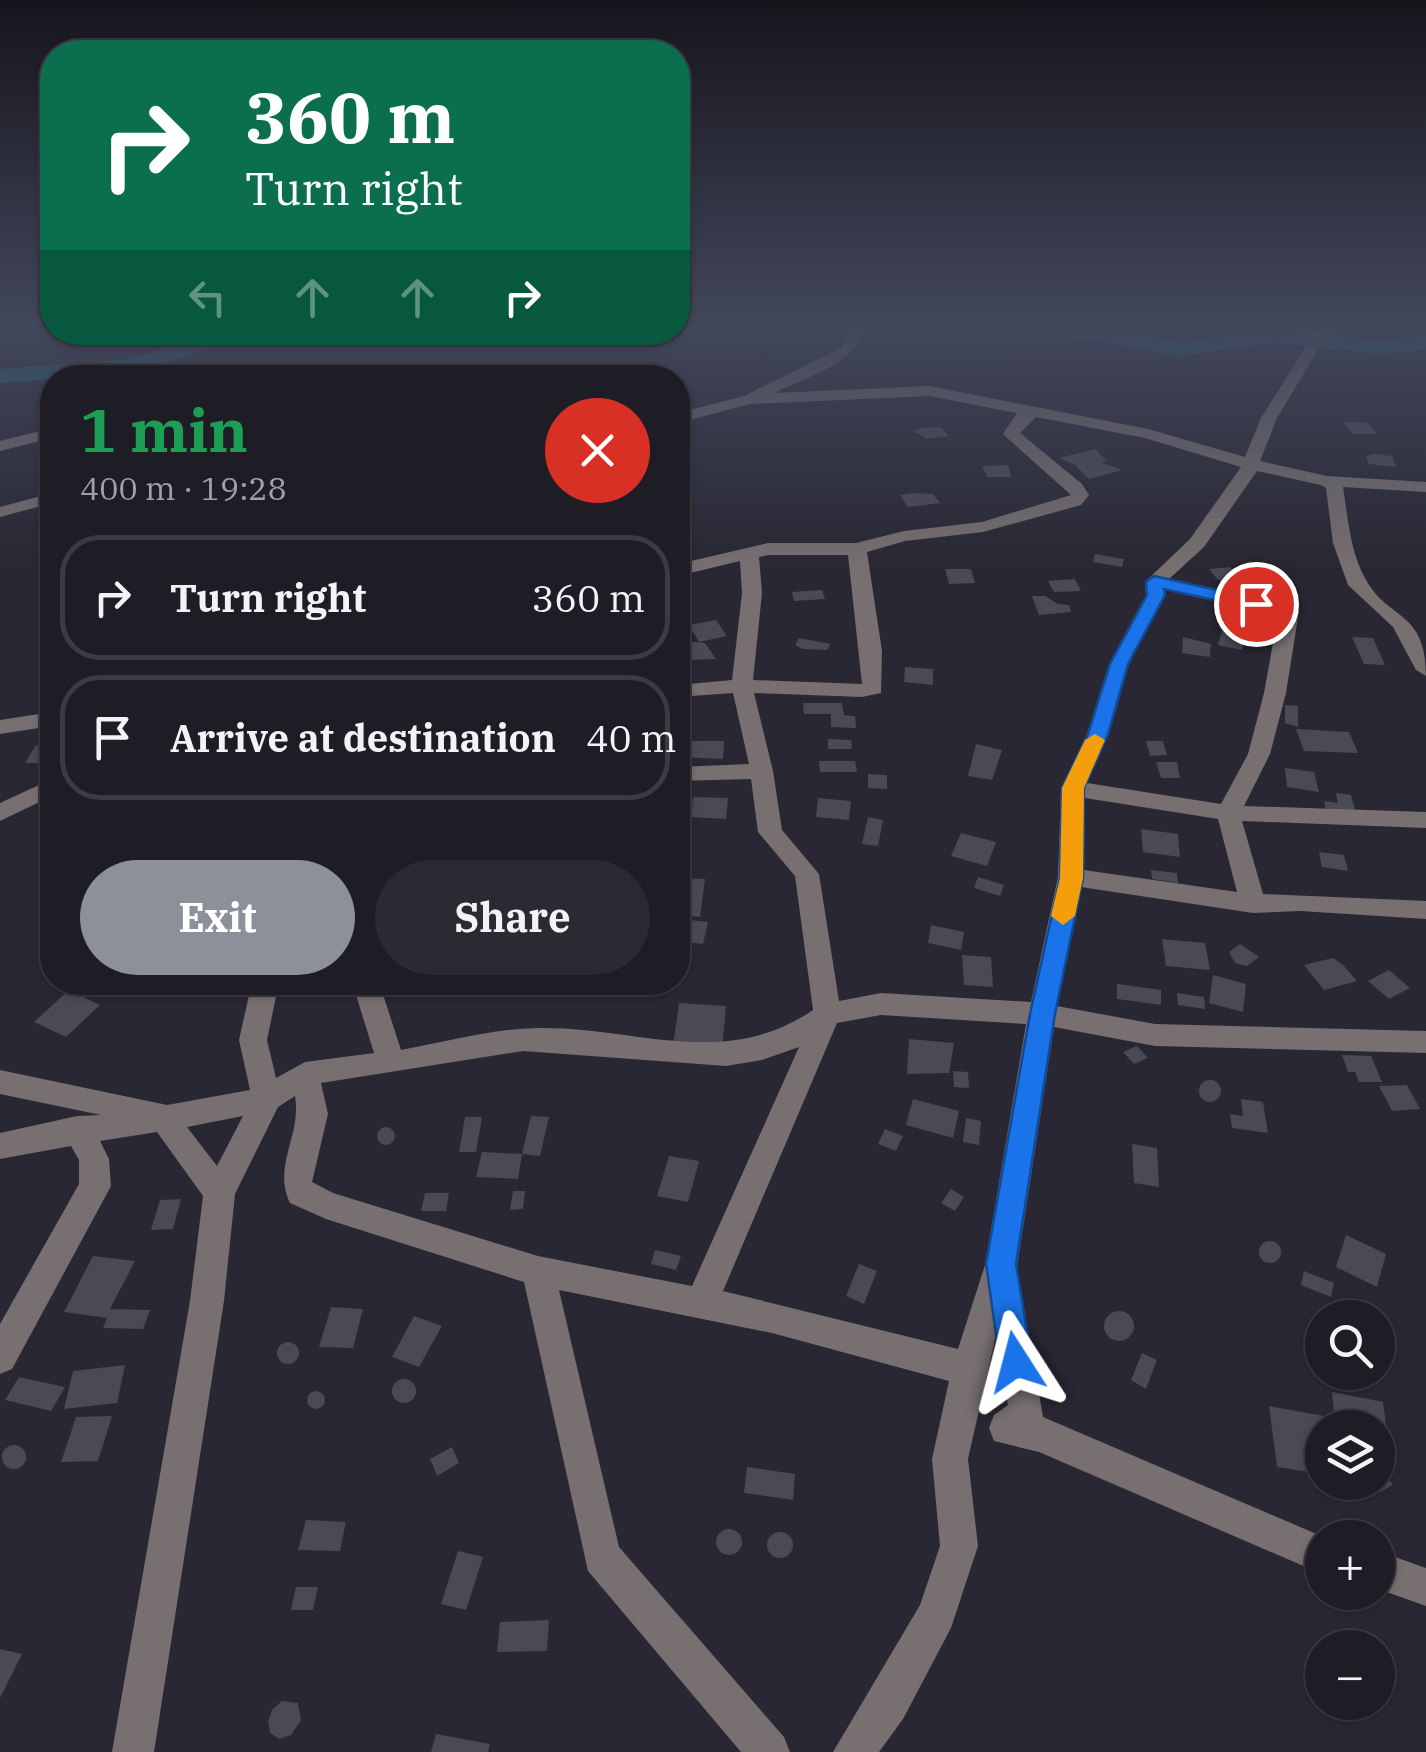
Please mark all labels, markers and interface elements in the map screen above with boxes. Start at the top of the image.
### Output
text: 360 m [245,71,455,162]
icon: right [80,80,210,210]
text: Turn right [245,159,463,217]
icon: left [180,270,235,325]
icon: ahead [285,270,340,325]
icon: ahead [390,270,445,325]
icon: right [495,270,550,325]
text: 1 min [80,390,248,469]
button: close [545,398,650,503]
text: 400 m · 19:28 [80,467,287,509]
pin [1214,562,1299,647]
icon: right [85,570,140,625]
text: Turn right [170,573,366,622]
text: 360 m [532,573,645,622]
icon: arrive [1229,577,1284,632]
icon: arrive [85,710,140,765]
text: Arrive at destination [170,713,556,762]
text: 40 m [586,713,677,762]
button: Exit [80,860,355,975]
button: Share [375,860,650,975]
map controls [1305,1300,1395,1720]
button: search [1305,1300,1395,1390]
position arrow [964,1310,1068,1414]
button: layers [1305,1410,1395,1500]
button: + [1305,1520,1395,1610]
button: − [1305,1630,1395,1720]

